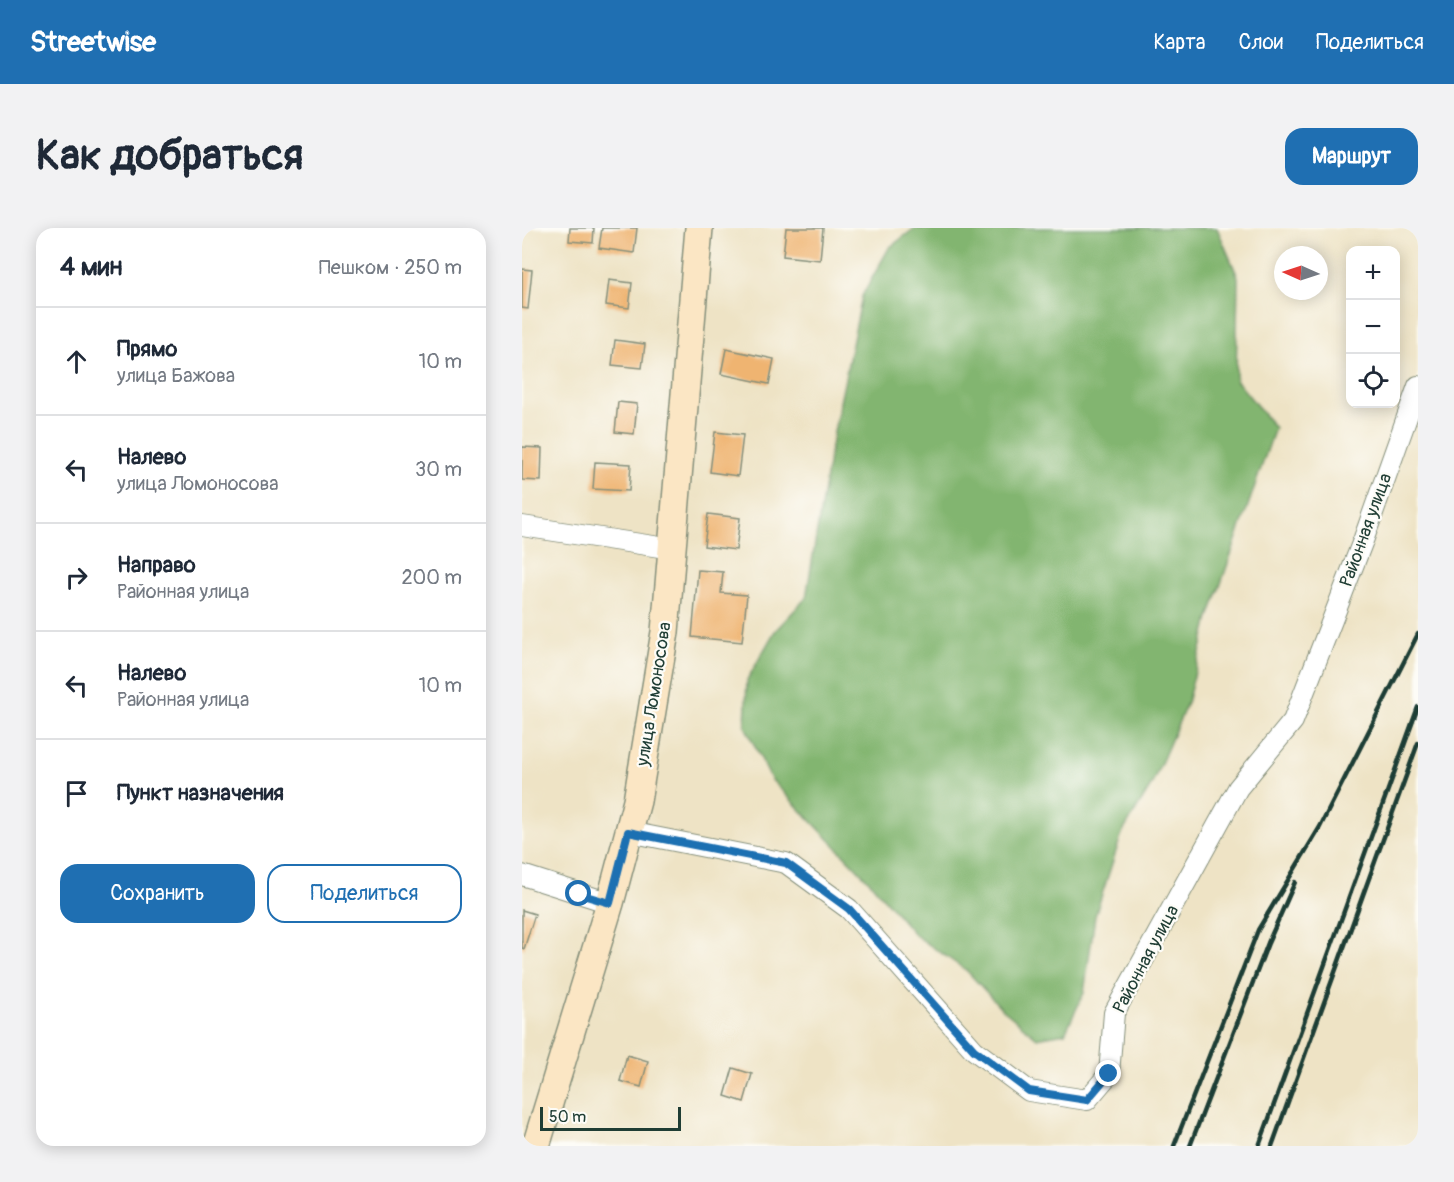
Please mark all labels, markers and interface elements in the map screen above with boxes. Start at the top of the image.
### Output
text: Streetwise [30,25,156,60]
text: Карта [1153,29,1205,56]
text: Слои [1238,29,1283,56]
text: Поделиться [1316,29,1424,56]
button: Маршрут [1285,128,1418,185]
text: Как добраться [36,130,303,182]
north arrow [1274,246,1328,300]
map controls [1346,246,1400,408]
button: + [1346,246,1400,300]
text: 4 мин [60,251,122,283]
text: Пешком · 250 m [319,255,462,280]
button: − [1346,300,1400,354]
text: Прямо [117,335,177,363]
icon: ahead [60,345,93,378]
text: 10 m [418,349,462,374]
button: locate [1346,354,1400,408]
text: улица Бажова [117,363,235,388]
text: Налево [117,443,186,471]
icon: left [60,453,93,486]
text: 30 m [415,457,462,482]
street label: Районная улица [1335,470,1397,590]
text: улица Ломоносова [117,471,279,496]
text: Направо [117,551,196,579]
icon: right [60,561,93,594]
text: 200 m [401,565,462,590]
text: Районная улица [117,579,249,604]
street label: улица Ломоносова [631,620,677,769]
text: Налево [117,659,186,687]
icon: left [60,669,93,702]
text: 10 m [418,673,462,698]
text: Районная улица [117,687,249,712]
icon: arrive [60,777,93,810]
text: Пункт назначения [117,779,284,807]
button: Сохранить [60,864,255,923]
button: Поделиться [267,864,462,923]
route start [565,880,591,906]
street label: Районная улица [1108,901,1184,1017]
route end [1095,1060,1121,1086]
scale bar [540,1104,681,1132]
text: 50 m [549,1107,586,1127]

